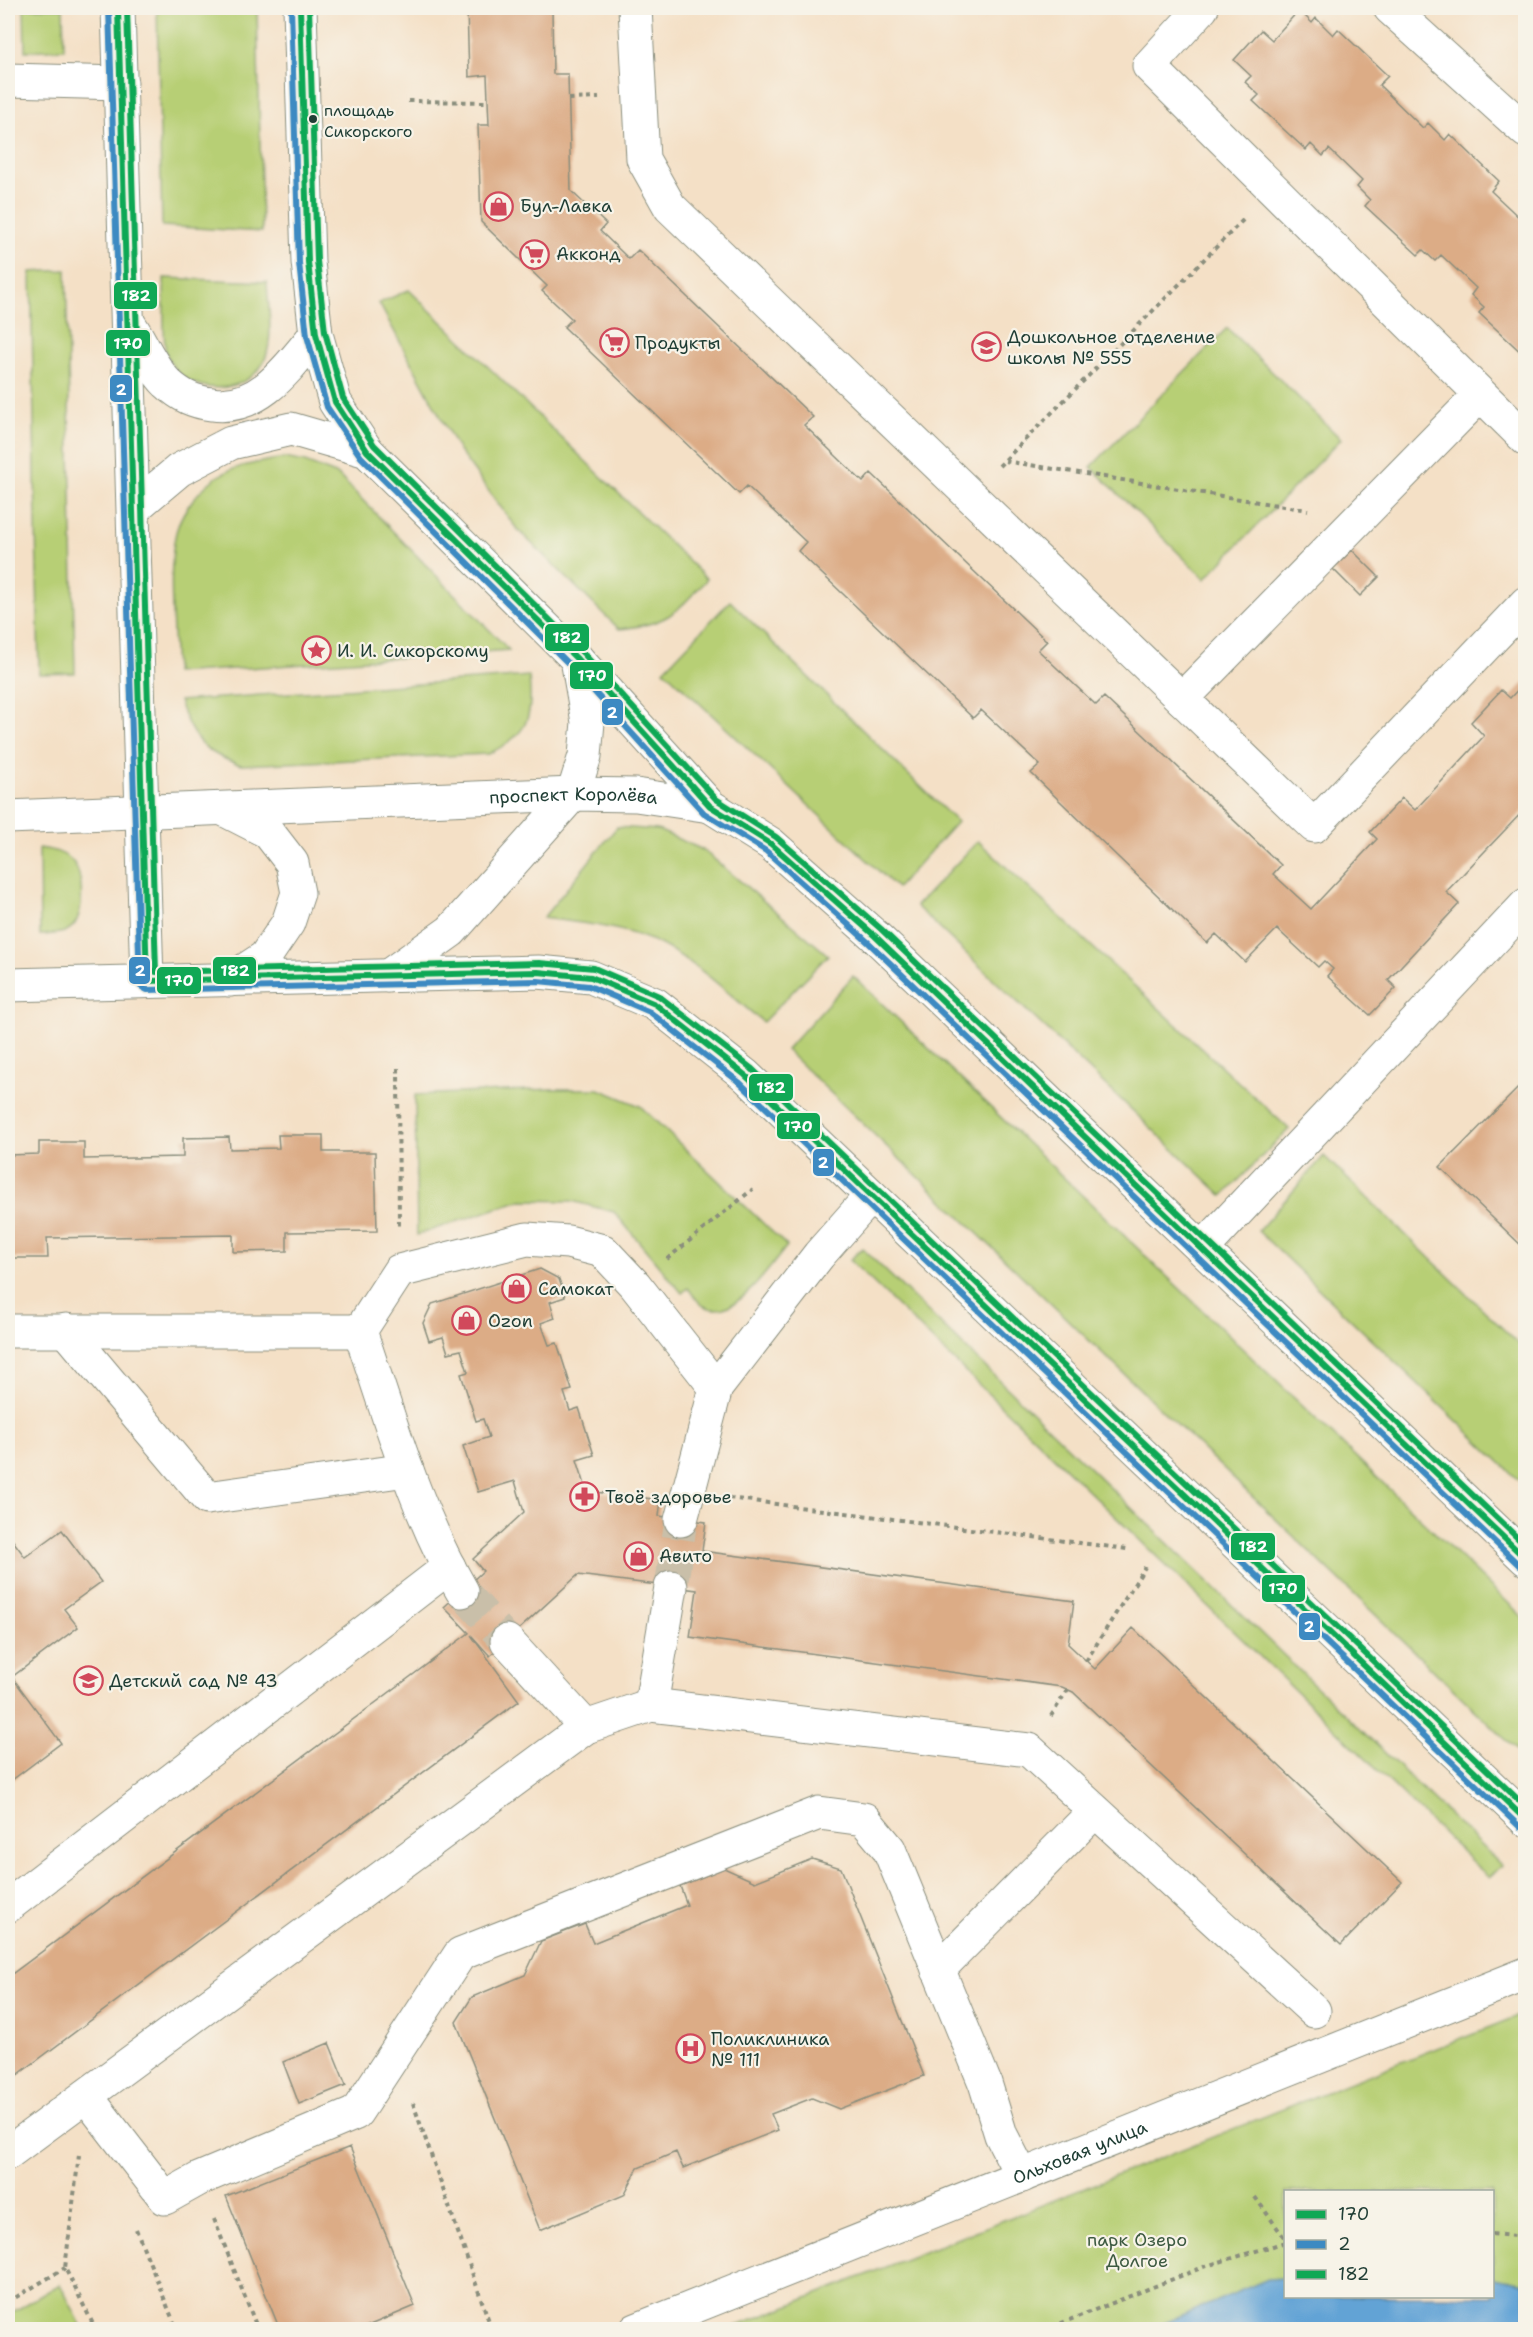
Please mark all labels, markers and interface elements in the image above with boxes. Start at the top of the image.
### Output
place label: площадь Сикорского [324,100,412,142]
marker: площадь Сикорского [307,113,319,125]
shop icon: Бул-Лавка [483,190,515,222]
place label: Бул-Лавка [520,194,612,218]
supermarket icon: Акконд [519,238,551,270]
place label: Акконд [556,242,621,266]
line badge: 182 [113,281,158,310]
text: 182 [121,285,151,306]
place label: Дошкольное отделение школы № 555 [1007,325,1216,370]
supermarket icon: Продукты [598,327,630,359]
line badge: 170 [105,329,151,357]
place label: Продукты [635,331,721,355]
school or university icon: Дошкольное отделение школы № 555 [970,331,1002,363]
text: 170 [113,333,143,354]
line badge: 2 [109,374,133,403]
text: 2 [115,379,127,400]
line badge: 182 [544,623,590,652]
text: 182 [552,627,582,648]
place icon: И. И. Сикорскому [300,635,332,667]
place label: И. И. Сикорскому [337,639,489,663]
line badge: 170 [569,661,614,690]
text: 170 [577,665,607,686]
line badge: 2 [601,698,624,726]
text: 2 [606,702,618,723]
street label: проспект Королёва [489,782,659,810]
line badge: 2 [128,956,151,985]
line badge: 182 [212,956,257,985]
text: 2 [134,960,146,981]
text: 182 [220,960,250,981]
line badge: 170 [156,966,202,995]
text: 170 [164,970,194,991]
line badge: 182 [748,1073,794,1102]
text: 182 [756,1077,786,1098]
line badge: 170 [776,1112,821,1140]
text: 170 [783,1116,813,1137]
line badge: 2 [812,1148,835,1177]
text: 2 [817,1152,829,1173]
shop icon: Самокат [501,1273,533,1305]
place label: Самокат [538,1277,615,1301]
shop icon: Ozon [451,1305,483,1337]
place label: Ozon [488,1309,533,1333]
pharmacy icon: Твоё здоровье [568,1481,600,1513]
place label: Твоё здоровье [605,1485,732,1509]
line badge: 182 [1230,1532,1276,1561]
text: 182 [1238,1536,1268,1557]
shop icon: Авито [622,1540,654,1572]
place label: Авито [659,1544,712,1568]
line badge: 170 [1261,1574,1306,1603]
text: 170 [1268,1578,1298,1599]
line badge: 2 [1298,1612,1321,1641]
text: 2 [1303,1616,1315,1637]
school or university icon: Детский сад № 43 [72,1665,104,1697]
place label: Детский сад № 43 [109,1669,278,1693]
place label: Поликлиника № 111 [711,2027,829,2072]
hospital icon: Поликлиника № 111 [674,2033,706,2065]
street label: Ольховая улица [1009,2115,1151,2190]
legend [1284,2190,1494,2298]
text: 170 [1338,2202,1369,2226]
park label: парк Озеро Долгое [1087,2228,1187,2273]
text: 2 [1338,2232,1351,2256]
text: 182 [1338,2262,1369,2286]

